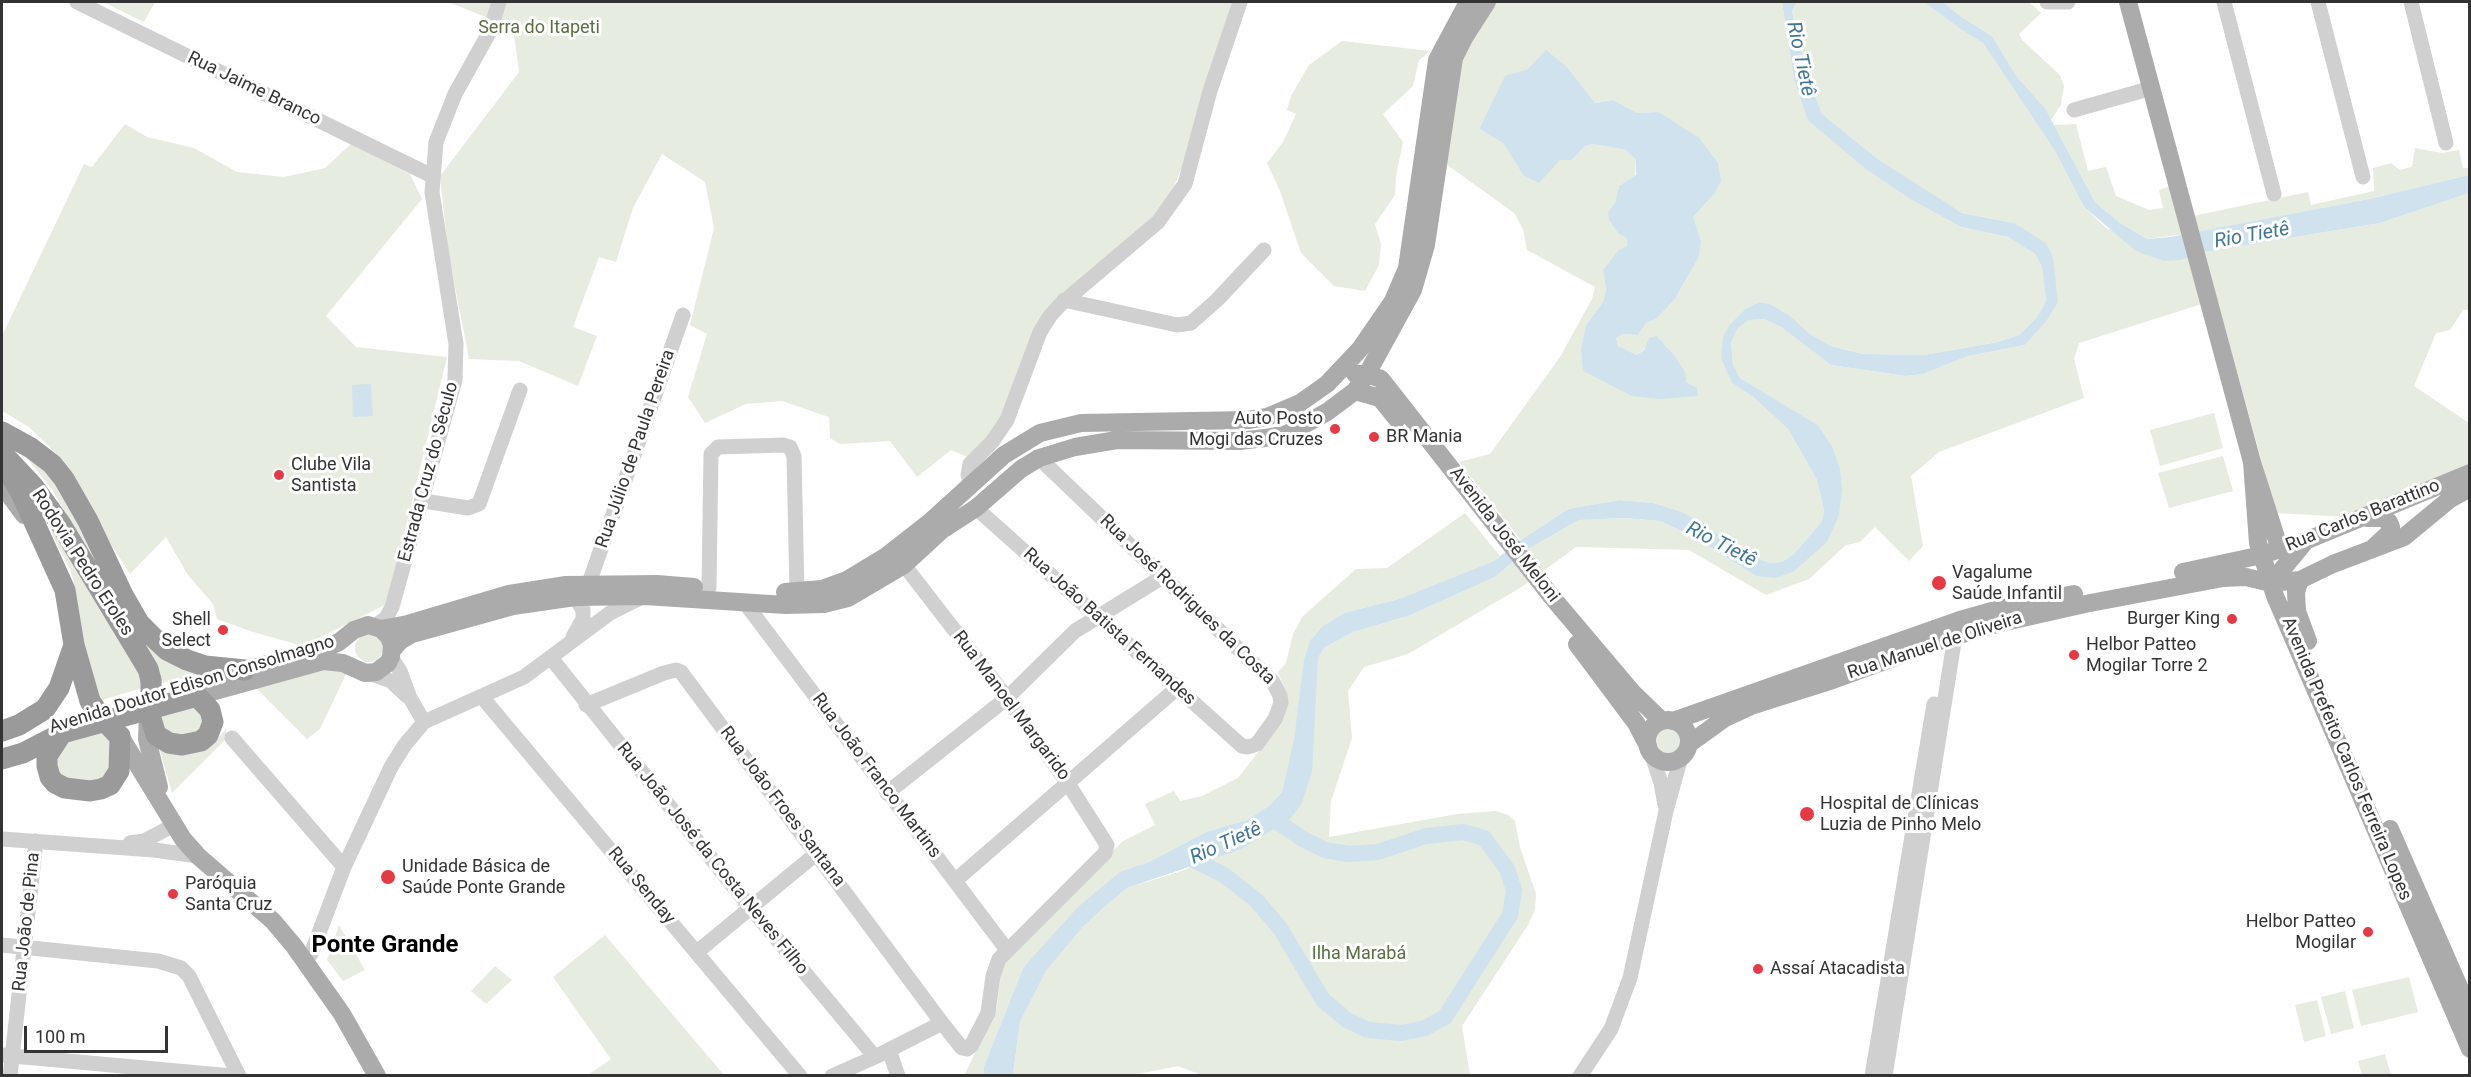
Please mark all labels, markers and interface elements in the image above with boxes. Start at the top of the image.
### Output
park label: Serra do Itapeti [478,17,600,39]
water label: Rio Tietê [1780,19,1820,99]
street label: Rua Jaime Branco [184,47,324,131]
water label: Rio Tietê [2213,218,2291,254]
street label: Rua Júlio de Paula Pereira [592,347,680,551]
street label: Estrada Cruz do Século [395,380,463,564]
place label: Auto Posto Mogi das Cruzes [1189,408,1323,450]
marker: Auto Posto Mogi das Cruzes [1328,422,1342,436]
place label: BR Mania [1386,426,1462,448]
marker: BR Mania [1367,430,1381,444]
place label: Clube Vila Santista [291,454,371,496]
street label: Avenida José Meloni [1444,463,1564,607]
marker: Clube Vila Santista [272,468,286,482]
street label: Rua Carlos Barattino [2283,475,2443,557]
street label: Rodovia Pedro Eroles [27,486,137,640]
street label: Rua José Rodrigues da Costa [1095,510,1279,690]
water label: Rio Tietê [1682,517,1760,573]
street label: Rua João Batista Fernandes [1018,544,1200,710]
place label: Vagalume Saúde Infantil [1952,562,2062,604]
marker: Vagalume Saúde Infantil [1930,574,1948,592]
street label: Rua Manuel de Oliveira [1845,608,2025,684]
place label: Burger King [2127,608,2220,630]
place label: Shell Select [162,609,211,652]
marker: Burger King [2225,612,2239,626]
street label: Avenida Prefeito Carlos Ferreira Lopes [2276,614,2416,904]
marker: Shell Select [216,623,230,637]
street label: Rua Manoel Margarido [948,627,1074,785]
street label: Avenida Doutor Edison Consolmagno [47,631,337,739]
place label: Helbor Patteo Mogilar Torre 2 [2086,634,2207,676]
marker: Helbor Patteo Mogilar Torre 2 [2067,648,2081,662]
street label: Rua João Franco Martins [807,689,945,863]
street label: Rua João Froes Santana [715,723,849,891]
street label: Rua João José da Costa Neves Filho [612,739,812,979]
place label: Hospital de Clínicas Luzia de Pinho Melo [1820,793,1981,836]
marker: Hospital de Clínicas Luzia de Pinho Melo [1798,805,1816,823]
water label: Rio Tietê [1186,818,1266,870]
street label: Rua Senday [603,843,679,929]
street label: Rua João de Pina [9,851,45,993]
place label: Unidade Básica de Saúde Ponte Grande [402,856,565,898]
marker: Unidade Básica de Saúde Ponte Grande [379,868,397,886]
place label: Paróquia Santa Cruz [185,873,272,916]
marker: Paróquia Santa Cruz [166,887,180,901]
place label: Helbor Patteo Mogilar [2246,911,2356,954]
marker: Helbor Patteo Mogilar [2361,925,2375,939]
district label: Ponte Grande [312,932,458,960]
park label: Ilha Marabá [1312,943,1406,965]
place label: Assaí Atacadista [1770,958,1905,980]
marker: Assaí Atacadista [1751,962,1765,976]
scale bar [27,1014,171,1052]
text: 100 m [35,1026,86,1047]

